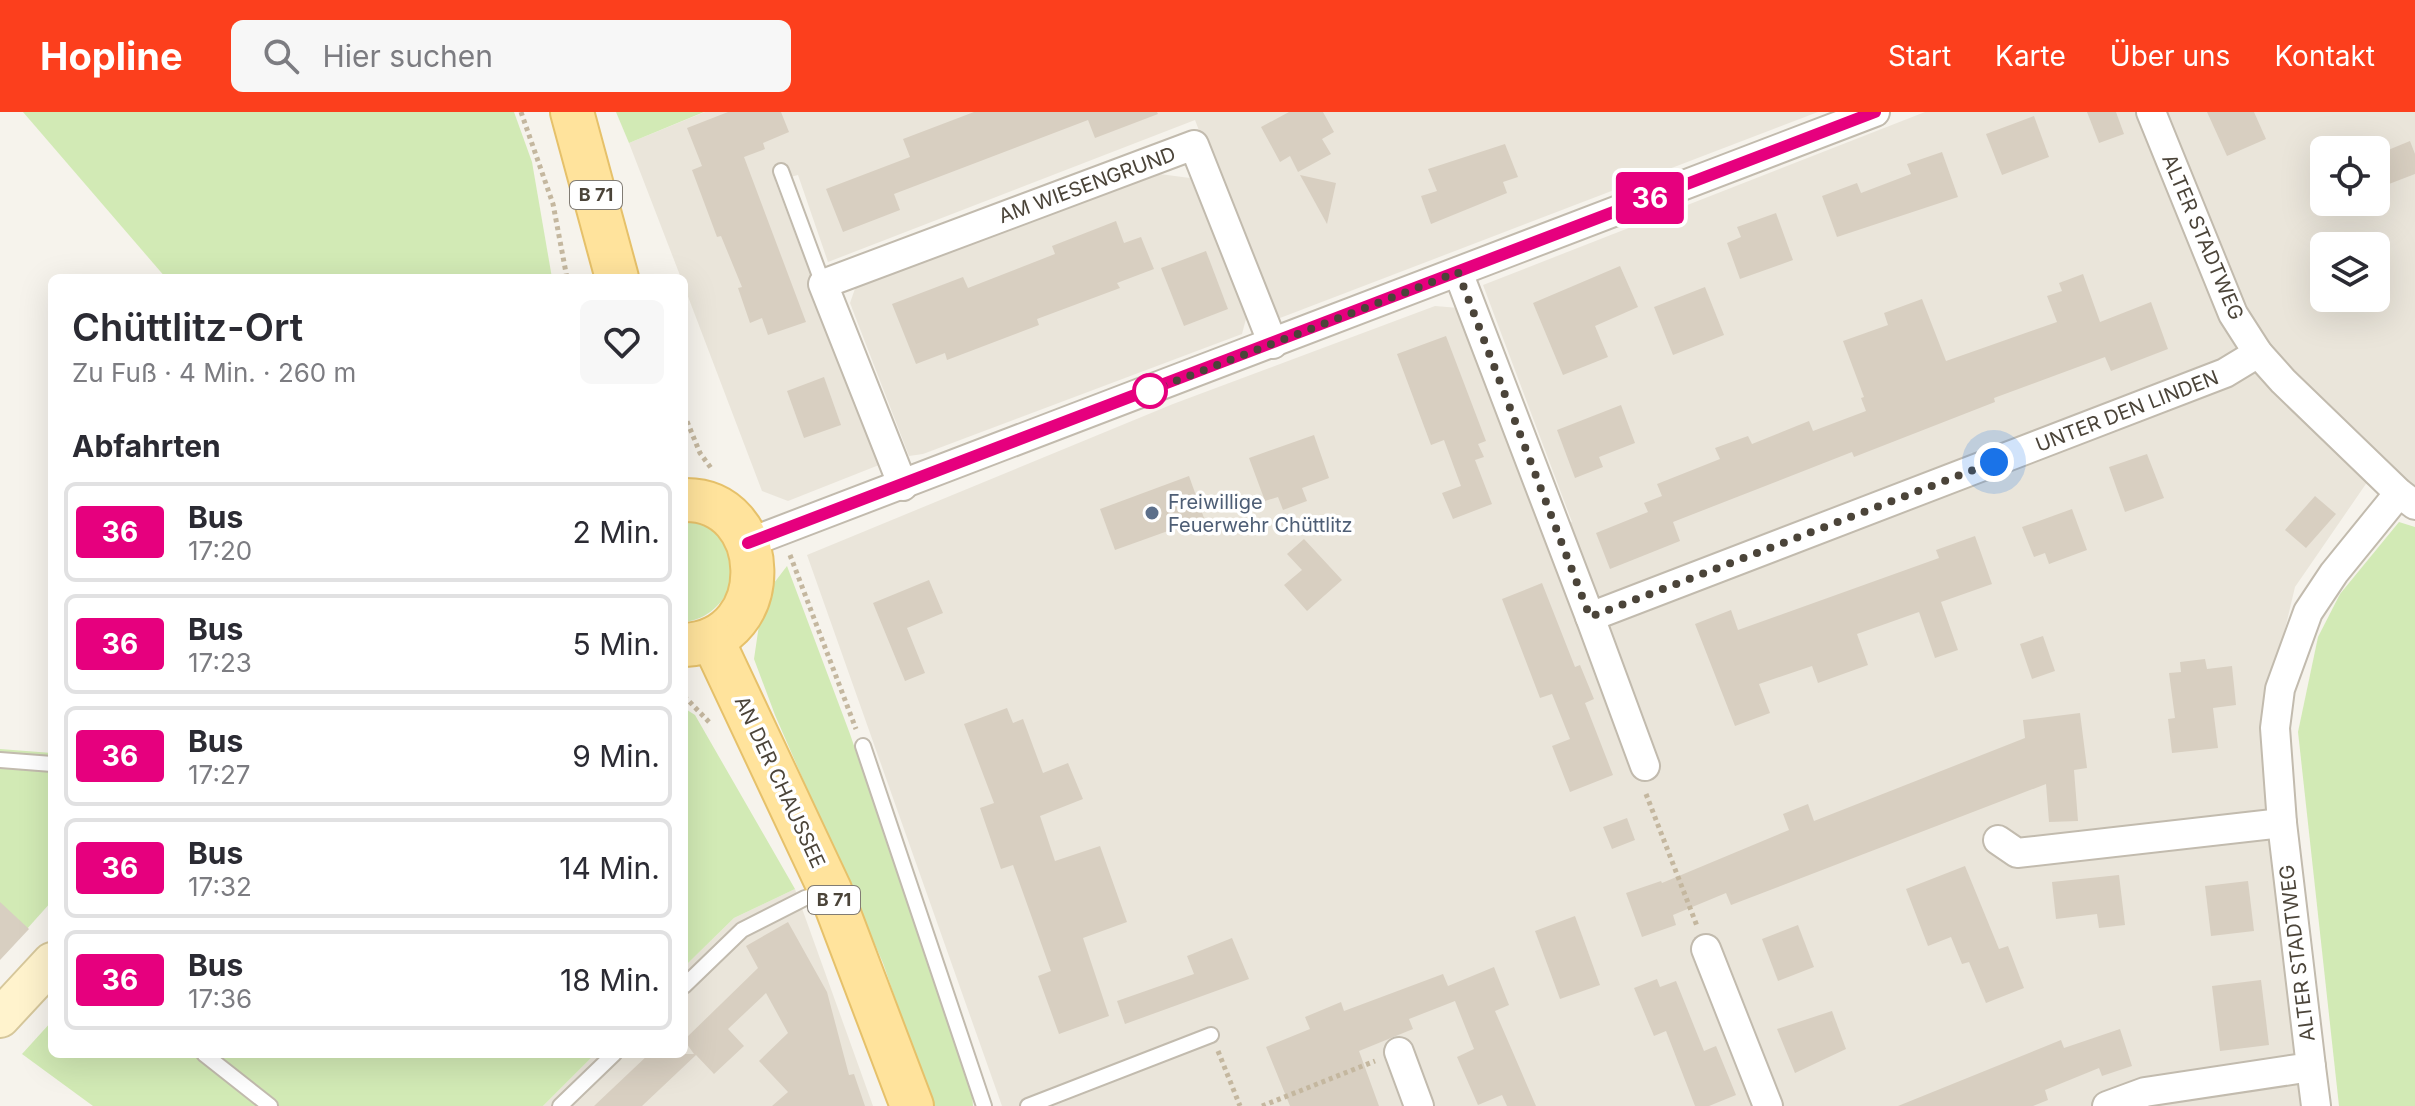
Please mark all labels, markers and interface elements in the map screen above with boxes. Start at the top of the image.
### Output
search box [231,20,791,92]
text: Hopline [40,33,183,79]
icon: search [259,34,303,78]
text: Hier suchen [323,38,493,74]
text: Start [1888,39,1951,73]
text: Karte [1995,39,2066,73]
text: Über uns [2110,39,2230,73]
text: Kontakt [2274,39,2375,73]
map controls [2310,136,2390,312]
button: locate [2310,136,2390,216]
street label: AM WIESENGRUND [995,142,1179,228]
street label: ALTER STADTWEG [2157,150,2249,324]
line badge: 36 [1614,172,1686,224]
road number: B 71 [570,181,622,209]
text: 36 [1632,181,1668,215]
button: layers [2310,232,2390,312]
button: heart [580,300,664,384]
text: Chüttlitz-Ort [72,304,303,350]
text: Zu Fuß · 4 Min. · 260 m [72,357,356,388]
street label: UNTER DEN LINDEN [2032,365,2222,457]
unlabelled marker [1133,374,1167,408]
text: Abfahrten [72,428,221,464]
your location [1974,442,2014,482]
place label: Freiwillige Feuerwehr Chüttlitz [1168,490,1353,537]
text: Bus [188,499,243,535]
marker: Freiwillige Feuerwehr Chüttlitz [1143,504,1161,522]
text: 2 Min. [573,514,660,550]
text: 36 [102,515,138,549]
text: 17:20 [188,535,252,566]
text: Bus [188,611,243,647]
text: 5 Min. [573,626,660,662]
text: 36 [102,627,138,661]
text: 17:23 [188,647,252,678]
street label: AN DER CHAUSSEE [730,692,830,872]
text: Bus [188,723,243,759]
text: 9 Min. [572,738,660,774]
text: 36 [102,739,138,773]
text: 17:27 [188,759,250,790]
text: Bus [188,835,243,871]
text: 14 Min. [559,850,660,886]
text: 36 [102,851,138,885]
street label: ALTER STADTWEG [2274,863,2320,1043]
text: 17:32 [188,871,252,902]
road number: B 71 [808,886,860,914]
text: Bus [188,947,243,983]
text: 18 Min. [560,962,660,998]
text: 36 [102,963,138,997]
text: 17:36 [188,983,252,1014]

